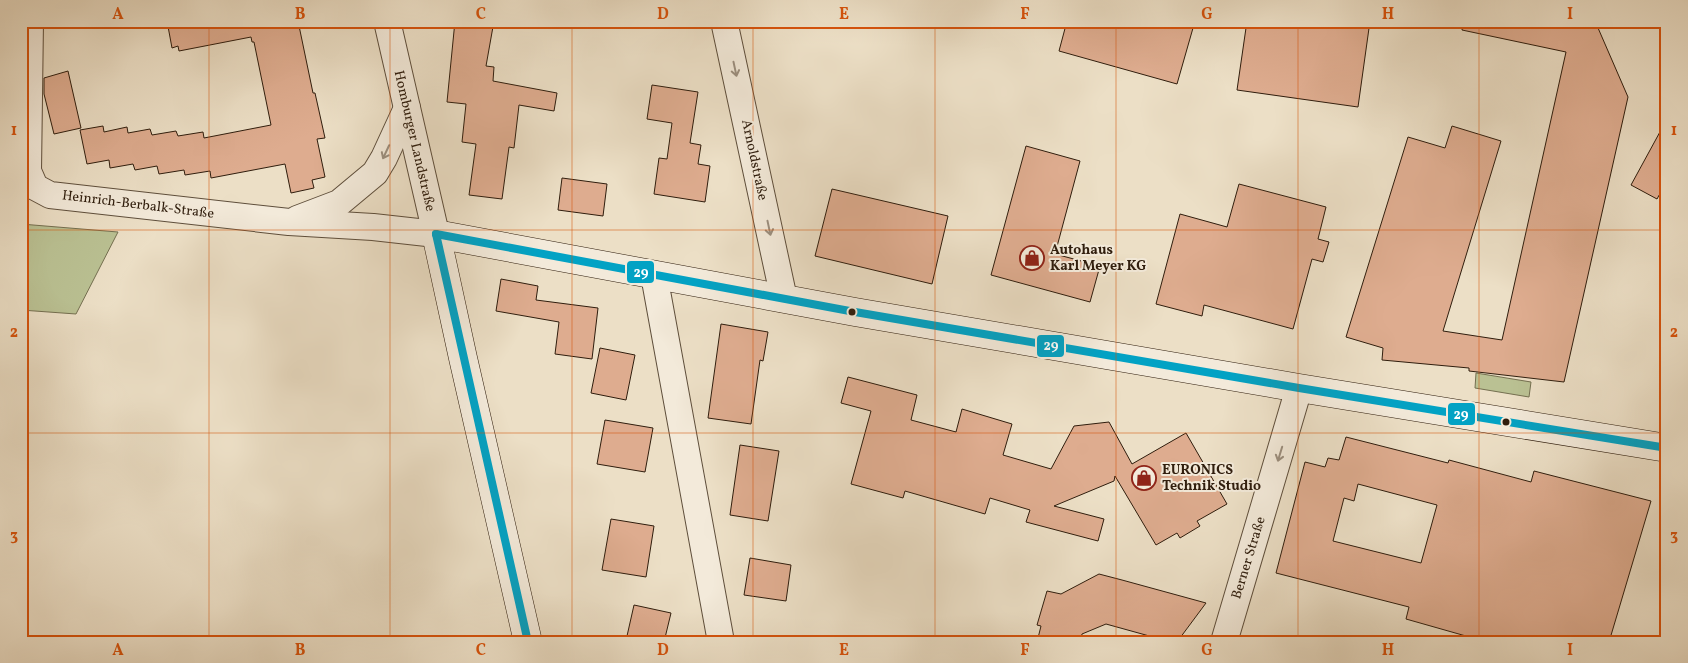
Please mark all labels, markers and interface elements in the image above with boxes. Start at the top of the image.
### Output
text: A [112,4,124,26]
text: B [295,4,306,26]
text: C [476,4,486,26]
text: D [657,4,669,26]
text: E [839,4,849,26]
text: F [1020,4,1030,26]
text: G [1201,4,1213,26]
text: H [1382,4,1394,26]
text: I [1567,4,1573,26]
one-way arrow [730,60,740,76]
street label: Homburger Landstraße [389,69,440,214]
street label: Arnoldstraße [736,118,772,203]
text: 1 [11,120,17,142]
text: 1 [1671,120,1677,142]
one-way arrow [381,145,391,160]
street label: Heinrich-Berbalk-Straße [61,186,215,224]
one-way arrow [765,219,774,235]
place label: Autohaus Karl Meyer KG [1050,241,1146,276]
shop icon: Autohaus Karl Meyer KG [1019,245,1045,271]
line badge: 29 [626,260,655,284]
text: 29 [634,264,649,283]
unlabelled marker [847,307,857,317]
text: 2 [10,322,18,344]
text: 2 [1670,322,1678,344]
line badge: 29 [1036,334,1065,358]
text: 29 [1044,337,1059,356]
line badge: 29 [1447,402,1476,426]
text: 29 [1454,406,1469,425]
unlabelled marker [1501,417,1511,427]
one-way arrow [1274,445,1284,461]
place label: EURONICS Technik Studio [1162,461,1261,496]
shop icon: EURONICS Technik Studio [1131,465,1157,491]
street label: Berner Straße [1227,514,1271,602]
text: 3 [10,525,18,547]
text: 3 [1670,525,1678,547]
text: A [112,640,124,662]
text: B [295,640,306,662]
text: C [476,640,486,662]
text: D [657,640,669,662]
text: E [839,640,849,662]
text: F [1020,640,1030,662]
text: G [1201,640,1213,662]
text: H [1382,640,1394,662]
text: I [1567,640,1573,662]

